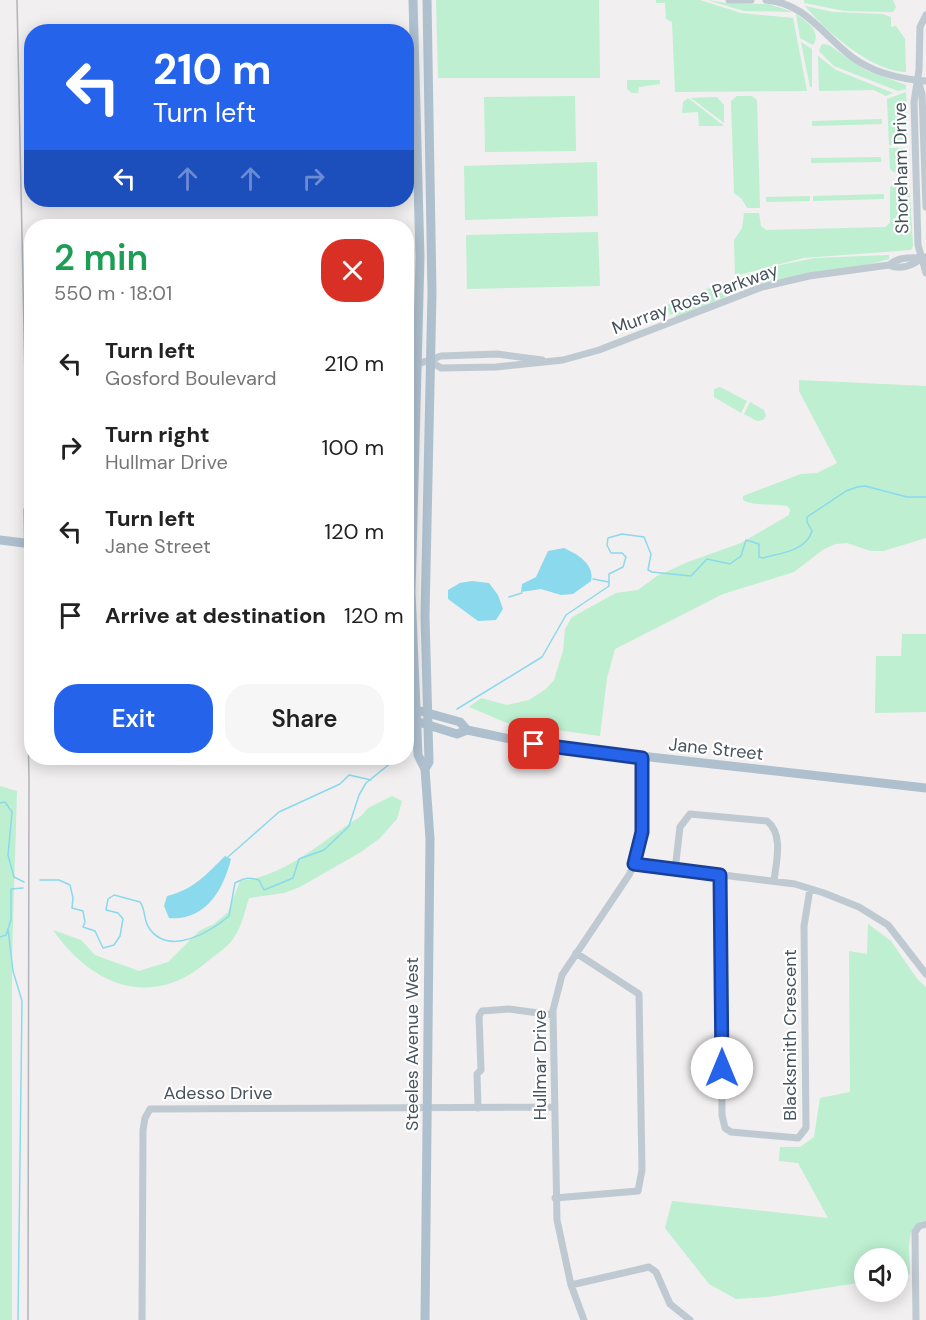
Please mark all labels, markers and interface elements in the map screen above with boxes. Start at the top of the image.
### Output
text: 210 m [153,42,271,97]
icon: left [54,48,132,126]
text: Turn left [153,95,256,130]
street label: Shoreham Drive [888,102,914,234]
icon: left [108,162,141,195]
icon: ahead [171,162,204,195]
icon: ahead [234,162,267,195]
icon: right [297,162,330,195]
text: 2 min [54,234,148,281]
button: close [321,239,384,302]
street label: Murray Ross Parkway [609,258,781,340]
text: 550 m · 18:01 [54,280,172,306]
text: Turn left [105,336,195,365]
icon: left [54,347,87,380]
text: 210 m [324,349,384,378]
text: Gosford Boulevard [105,365,276,391]
text: Turn right [105,420,210,449]
icon: right [54,431,87,464]
text: 100 m [322,433,384,462]
text: Hullmar Drive [105,449,228,475]
text: Turn left [105,504,195,533]
icon: left [54,515,87,548]
text: 120 m [324,517,384,546]
text: Jane Street [105,533,211,559]
icon: arrive [54,599,87,632]
text: Arrive at destination [105,601,326,630]
text: 120 m [344,601,404,630]
button: Exit [54,684,213,753]
button: Share [225,684,384,753]
pin [508,718,559,769]
icon: arrive [517,727,550,760]
street label: Jane Street [667,732,765,766]
street label: Blacksmith Crescent [778,949,802,1121]
street label: Steeles Avenue West [400,957,424,1131]
street label: Hullmar Drive [528,1010,552,1120]
position arrow [690,1036,754,1100]
street label: Adesso Drive [163,1081,273,1105]
map controls [854,1248,908,1302]
button: sound [854,1248,908,1302]

